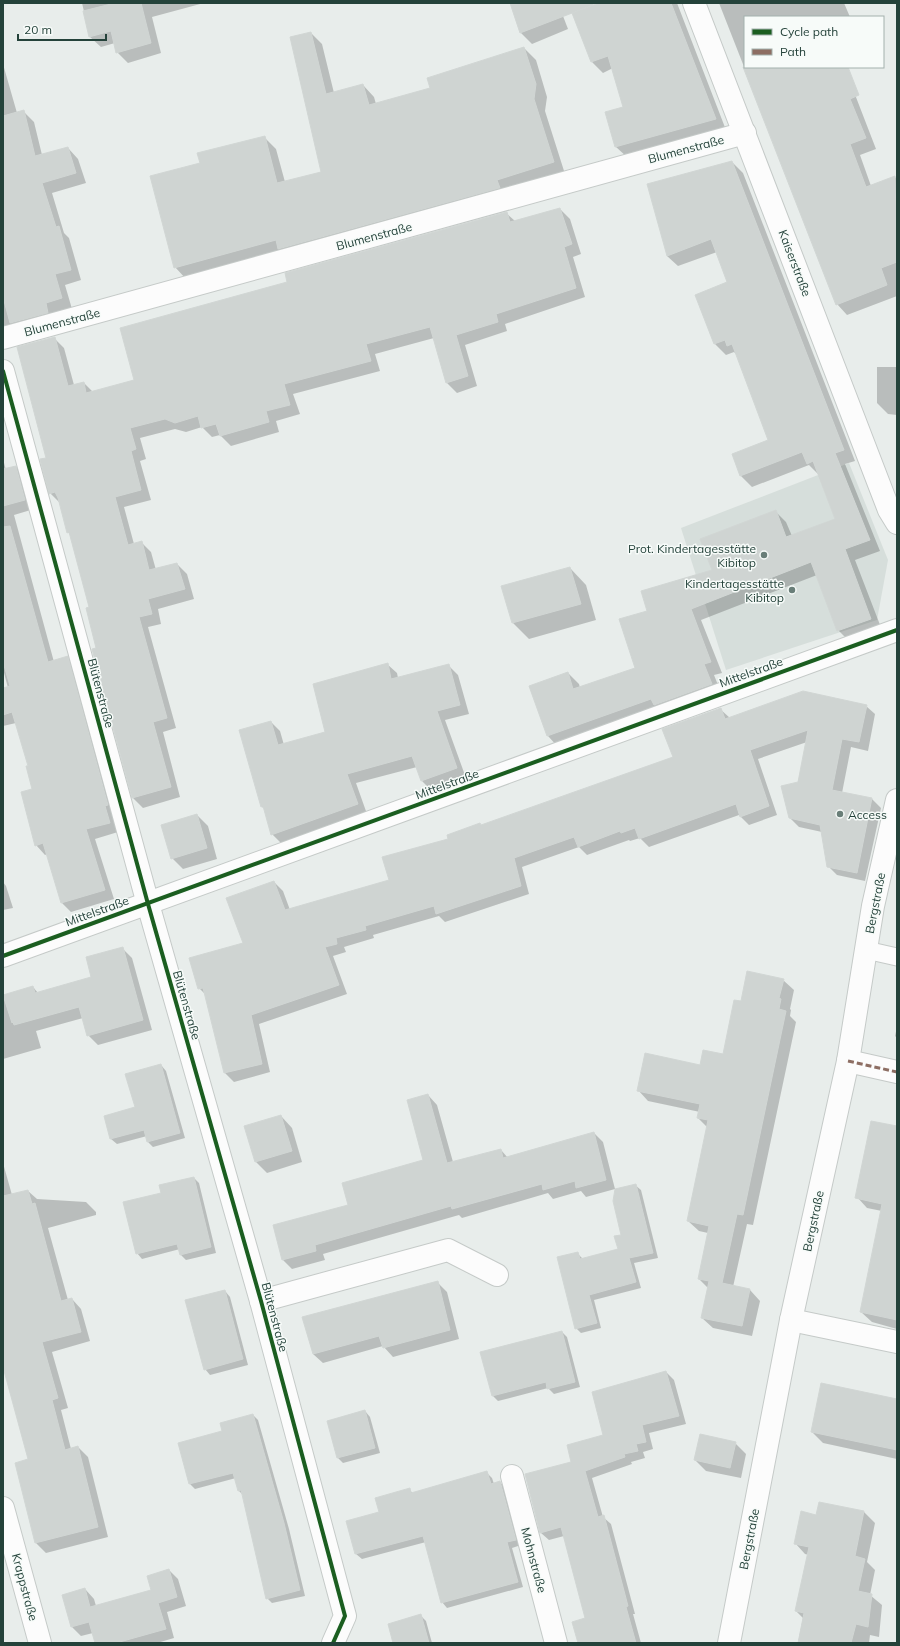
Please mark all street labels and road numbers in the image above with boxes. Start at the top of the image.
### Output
street label: Blumenstraße [647,132,725,166]
street label: Blumenstraße [335,219,413,253]
street label: Kaiserstraße [775,228,815,298]
street label: Blumenstraße [23,305,101,339]
street label: Mittelstraße [717,654,785,690]
street label: Blütenstraße [85,657,117,729]
street label: Mittelstraße [413,766,481,802]
street label: Bergstraße [862,871,888,935]
street label: Mittelstraße [63,893,131,929]
street label: Blütenstraße [170,969,204,1041]
street label: Bergstraße [799,1189,827,1253]
street label: Blütenstraße [259,1281,291,1353]
street label: Bergstraße [736,1507,762,1571]
street label: Mohnstraße [518,1526,550,1594]
street label: Krappstraße [9,1552,41,1622]

